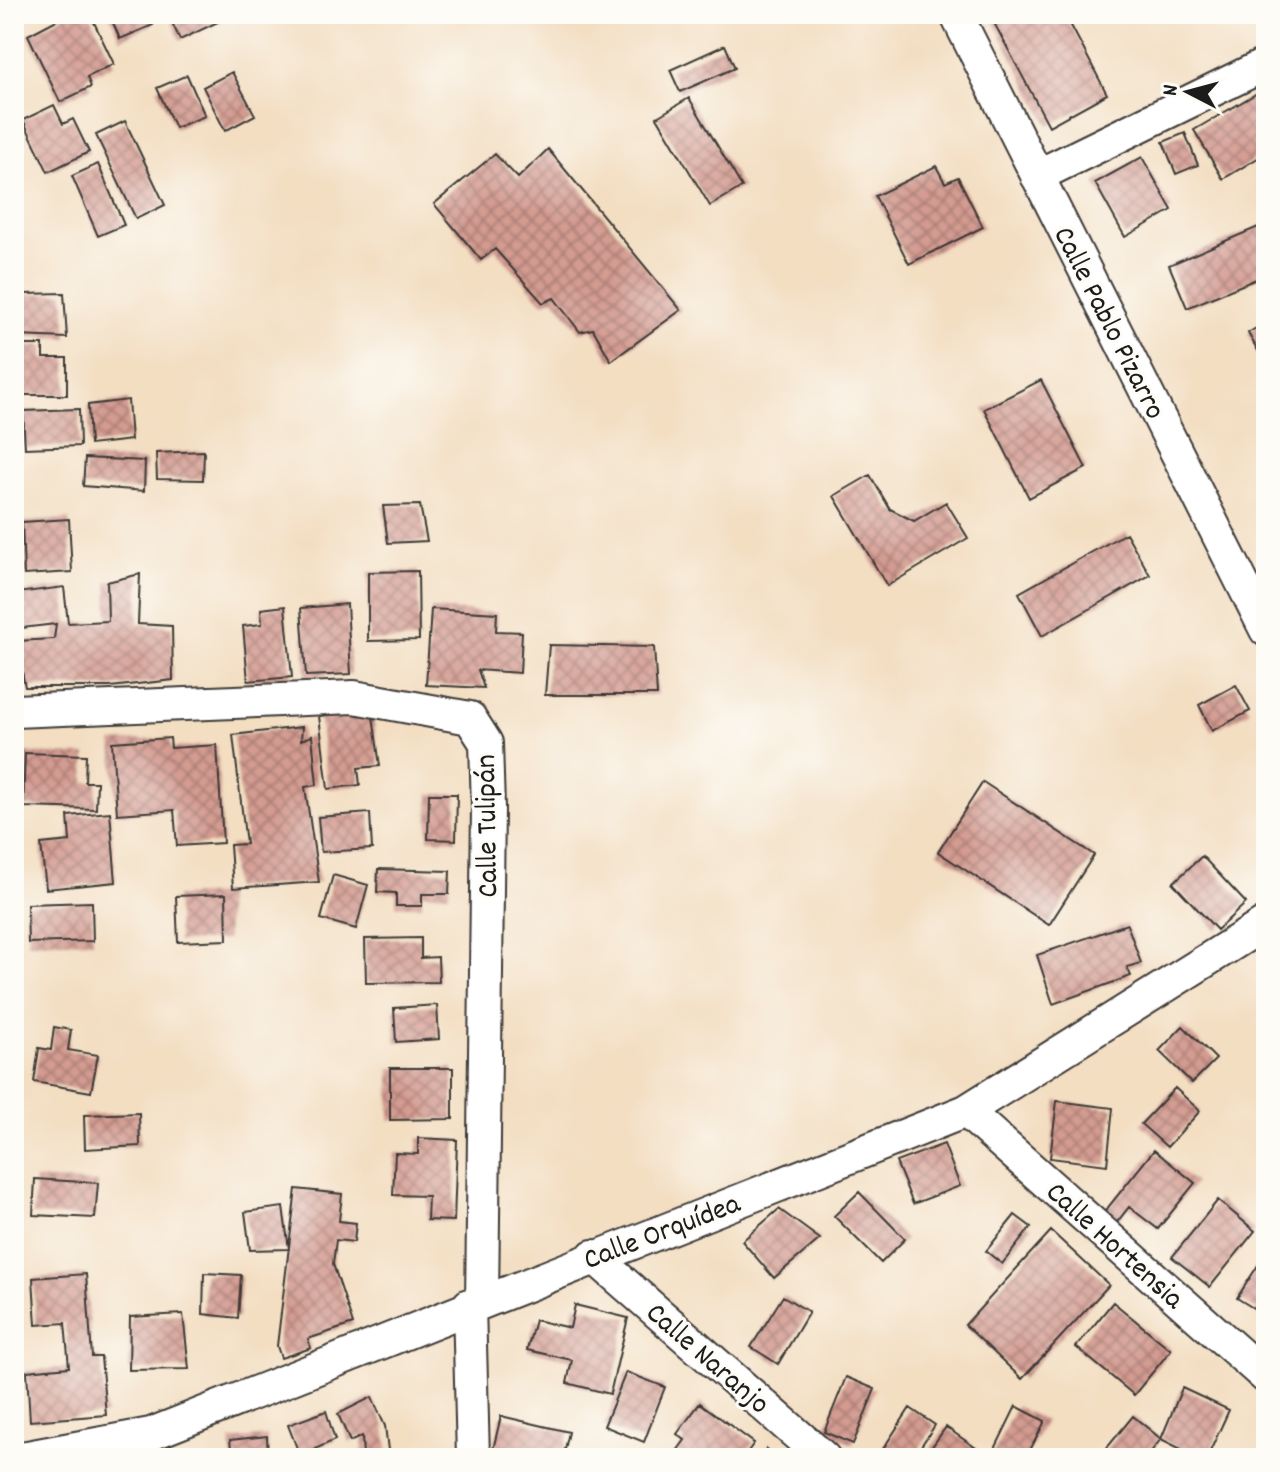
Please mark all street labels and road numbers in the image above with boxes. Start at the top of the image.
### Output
street label: Calle Pablo Pizarro [1040,220,1174,428]
street label: Calle Tulipán [467,754,512,898]
street label: Calle Hortensia [1034,1173,1192,1322]
street label: Calle Orquídea [578,1184,748,1284]
street label: Calle Naranjo [634,1294,778,1427]

